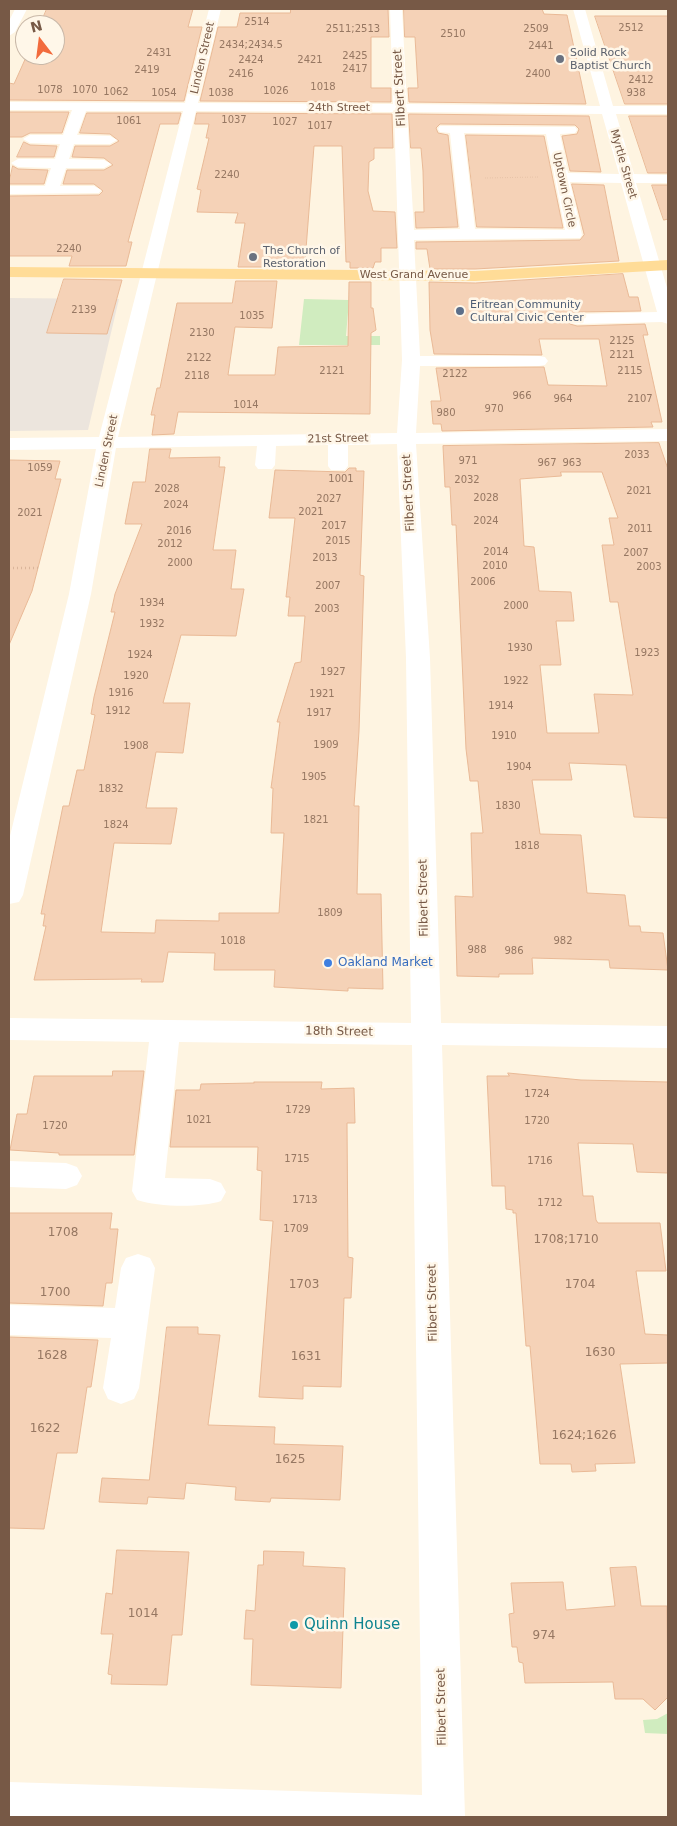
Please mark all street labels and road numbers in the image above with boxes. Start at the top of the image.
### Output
street label: Linden Street [188,21,218,95]
street label: Filbert Street [391,49,409,127]
street label: 24th Street [308,101,370,115]
street label: Myrtle Street [607,128,639,200]
street label: Uptown Circle [550,151,578,229]
street label: West Grand Avenue [360,268,468,282]
street label: Linden Street [93,414,121,488]
street label: 21st Street [307,432,369,446]
street label: Filbert Street [400,454,418,532]
street label: Filbert Street [416,859,432,937]
street label: 18th Street [305,1024,373,1040]
street label: Filbert Street [425,1264,441,1342]
street label: Filbert Street [434,1668,450,1746]

